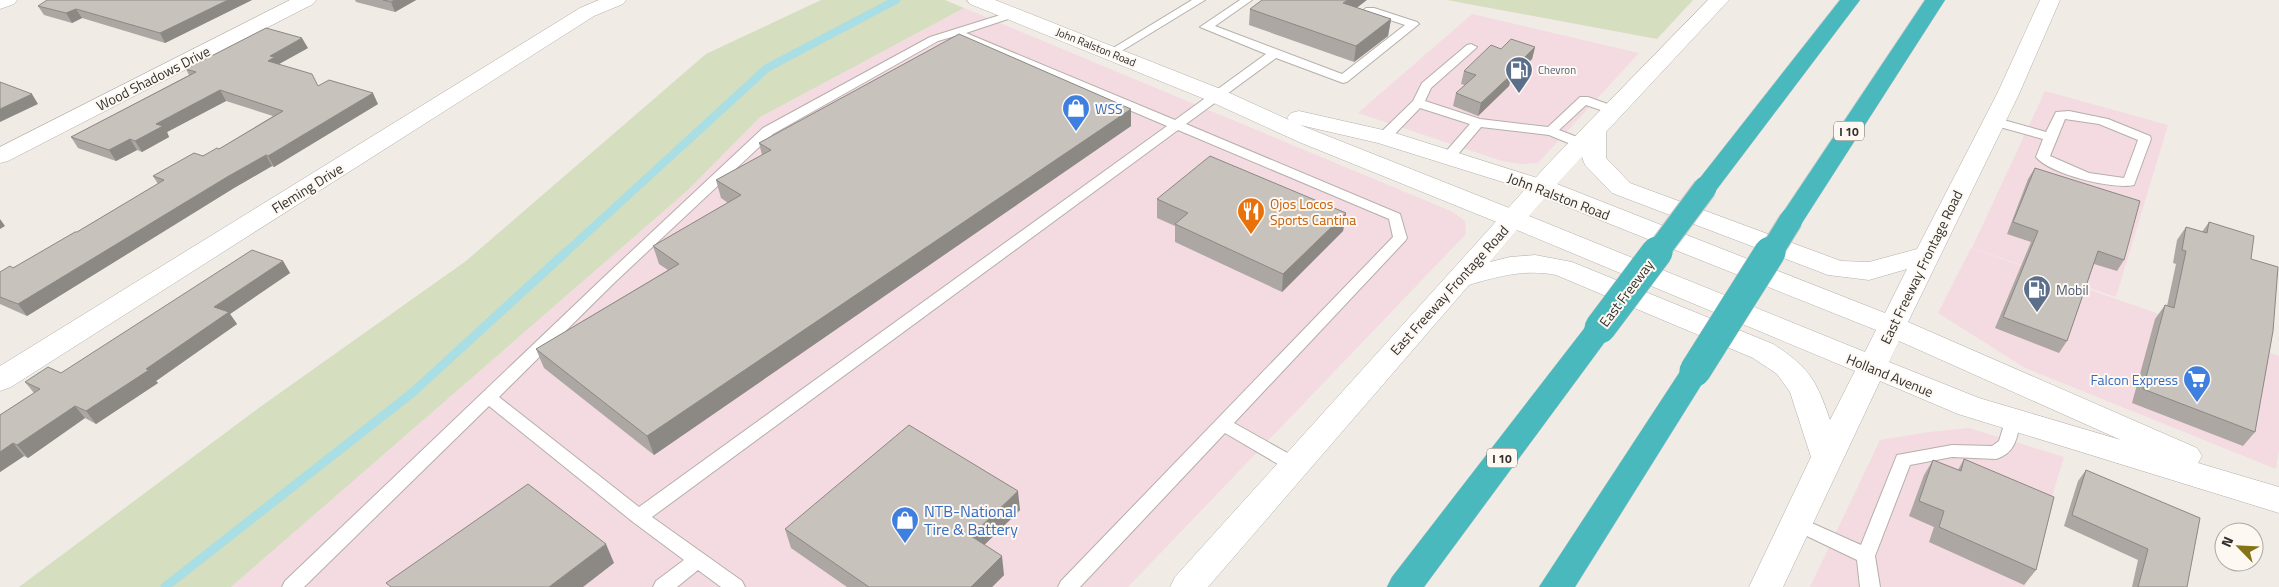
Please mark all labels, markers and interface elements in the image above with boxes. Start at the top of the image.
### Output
street label: John Ralston Road [1054,24,1139,70]
street label: Wood Shadows Drive [93,40,213,116]
fuel station icon: Chevron [1504,55,1534,94]
place label: Chevron [1538,62,1576,78]
shop icon: WSS [1061,93,1091,132]
place label: WSS [1095,98,1123,119]
road number: I 10 [1834,122,1864,140]
street label: Fleming Drive [267,158,347,218]
street label: John Ralston Road [1505,167,1613,225]
street label: East Freeway Frontage Road [1875,187,1967,347]
place label: Ojos Locos Sports Cantina [1270,193,1356,230]
restaurant icon: Ojos Locos Sports Cantina [1236,196,1266,235]
street label: East Freeway Frontage Road [1385,220,1513,360]
street label: East Freeway [1594,255,1658,331]
fuel station icon: Mobil [2022,274,2052,313]
place label: Mobil [2056,279,2089,300]
street label: Holland Avenue [1843,348,1937,402]
supermarket icon: Falcon Express [2182,364,2212,403]
place label: Falcon Express [2091,369,2178,390]
road number: I 10 [1487,448,1517,468]
place label: NTB-National Tire & Battery [924,499,1018,541]
shop icon: NTB-National Tire & Battery [890,505,920,544]
north arrow [2214,522,2264,572]
text: N [2215,533,2238,550]

